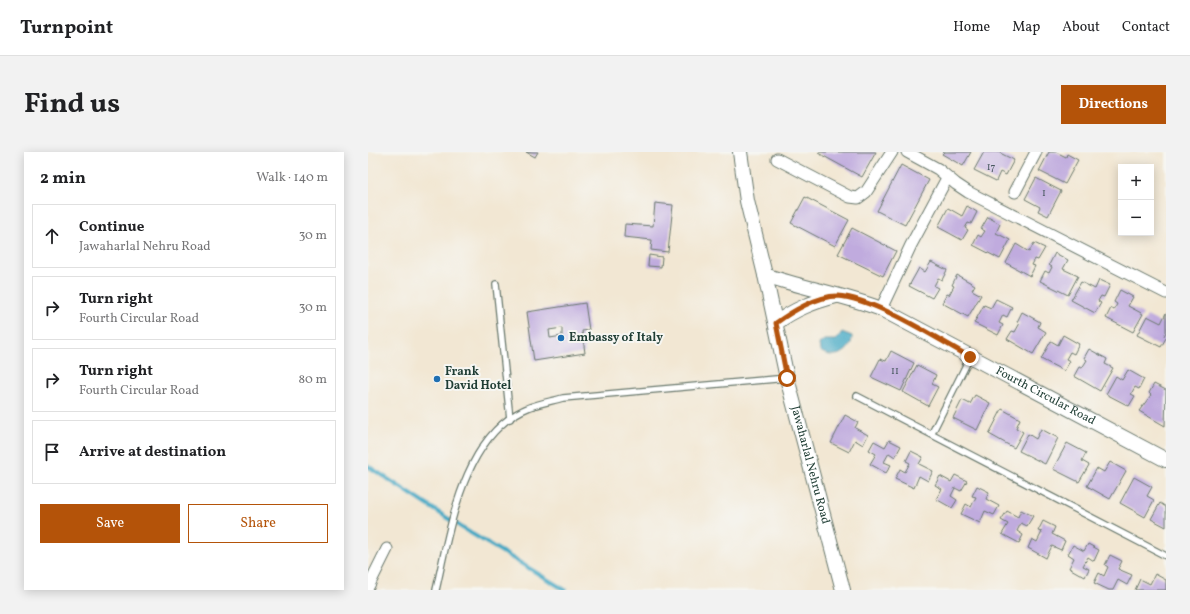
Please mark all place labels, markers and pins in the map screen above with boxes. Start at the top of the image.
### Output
place label: Embassy of Italy [569,330,663,346]
marker: Embassy of Italy [556,333,566,343]
place label: Frank David Hotel [445,364,511,394]
marker: Frank David Hotel [432,374,442,384]

